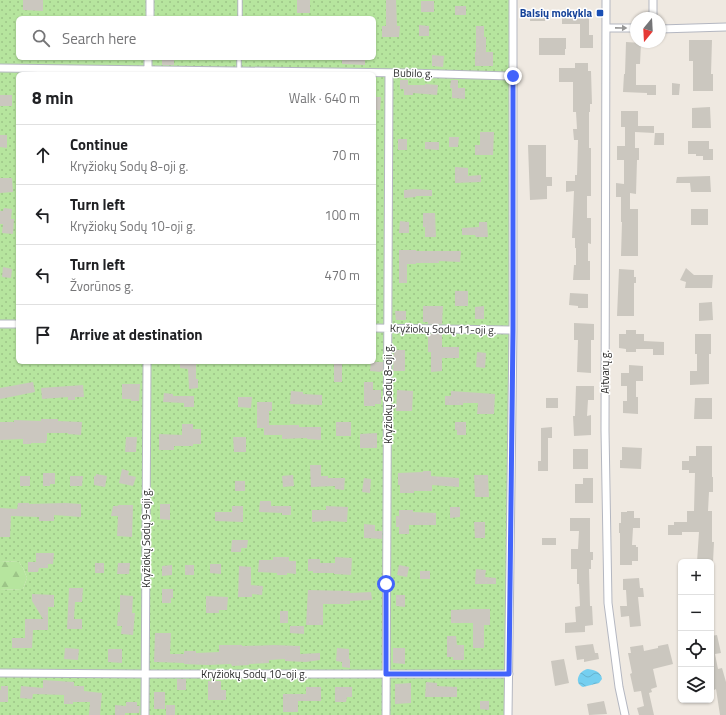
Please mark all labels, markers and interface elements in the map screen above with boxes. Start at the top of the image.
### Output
place label: Balsių mokykla [520,5,592,21]
marker: Balsių mokykla [595,8,605,18]
north arrow [630,12,666,48]
search box [16,16,376,60]
one-way arrow [615,25,628,31]
icon: search [30,27,52,49]
text: Search here [62,27,136,50]
street label: Bubilo g. [393,65,433,81]
route end [504,67,522,85]
text: 8 min [32,85,73,111]
text: Walk · 640 m [289,88,360,108]
text: Continue [70,133,128,156]
icon: ahead [32,144,54,166]
text: 70 m [332,145,360,165]
text: Kryžiokų Sodų 8-oji g. [70,156,188,176]
text: Turn left [70,193,125,216]
icon: left [32,204,54,226]
text: 100 m [324,205,360,225]
text: Kryžiokų Sodų 10-oji g. [70,216,195,236]
text: Turn left [70,253,125,276]
icon: left [32,264,54,286]
text: 470 m [324,265,360,285]
text: Žvorūnos g. [70,276,133,296]
street label: Kryžiokų Sodų 11-oji g. [390,320,496,338]
text: Arrive at destination [70,323,203,346]
icon: arrive [32,324,54,346]
street label: Kryžiokų Sodų 8-oji g. [380,344,396,444]
street label: Aitvarų g. [597,350,613,394]
street label: Kryžiokų Sodų 9-oji g. [138,488,154,588]
map controls [678,559,714,703]
button: + [678,559,714,595]
route start [377,575,395,593]
button: − [678,595,714,631]
button: locate [678,631,714,667]
street label: Kryžiokų Sodų 10-oji g. [201,666,307,682]
button: layers [678,667,714,703]

